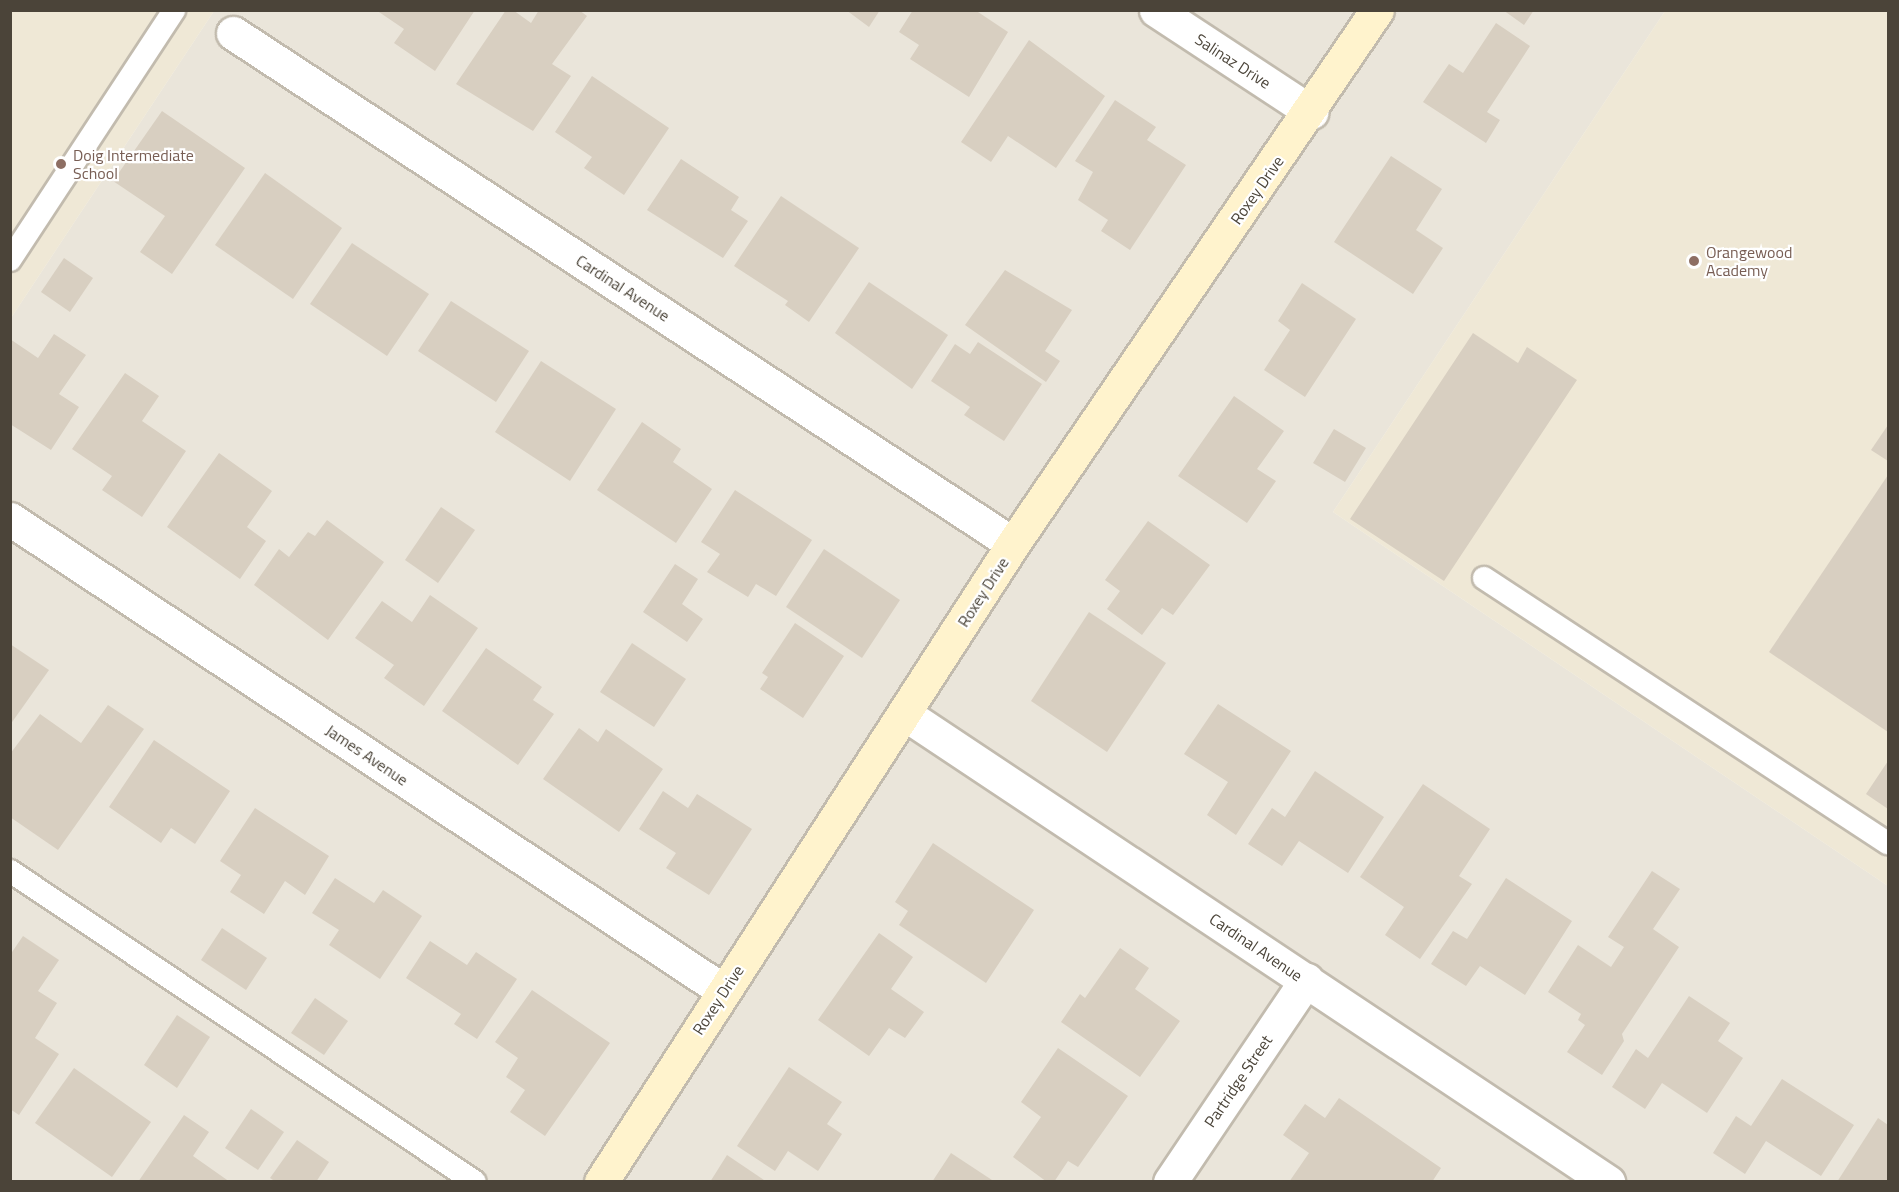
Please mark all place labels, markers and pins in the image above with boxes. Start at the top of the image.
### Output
place label: Doig Intermediate School [73,145,194,183]
marker: Doig Intermediate School [54,157,68,171]
place label: Orangewood Academy [1706,242,1792,280]
marker: Orangewood Academy [1687,254,1701,268]

